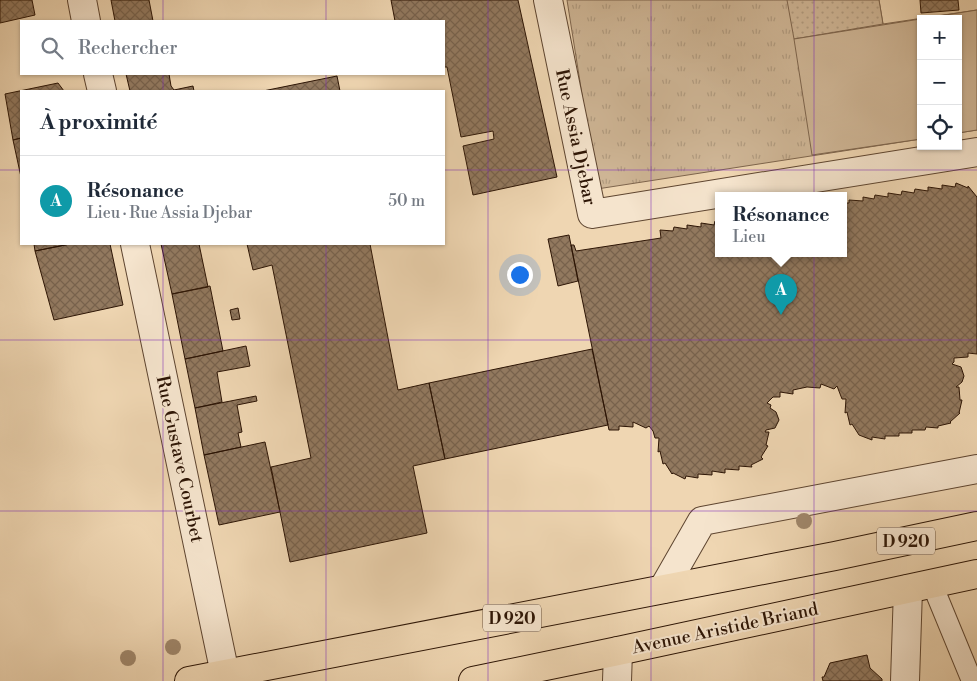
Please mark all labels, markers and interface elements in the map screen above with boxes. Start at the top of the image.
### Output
map controls [917,15,962,150]
button: + [917,15,962,60]
search box [20,20,445,75]
icon: search [38,34,66,62]
text: Rechercher [78,36,177,60]
button: − [917,60,962,105]
street label: Rue Assia Djebar [550,67,601,207]
button: locate [917,105,962,150]
text: À proximité [40,110,157,136]
text: Résonance [87,179,184,203]
text: A [50,191,62,211]
text: 50 m [388,191,425,211]
popup [715,192,847,257]
text: Lieu · Rue Assia Djebar [87,203,252,223]
text: Résonance [733,203,830,227]
text: Lieu [733,227,766,247]
your location [507,262,533,288]
pin: A [765,274,797,315]
street label: Rue Gustave Courbet [151,373,209,545]
road number: D 920 [877,528,935,554]
street label: Avenue Aristide Briand [629,597,821,660]
road number: D 920 [483,604,541,632]

